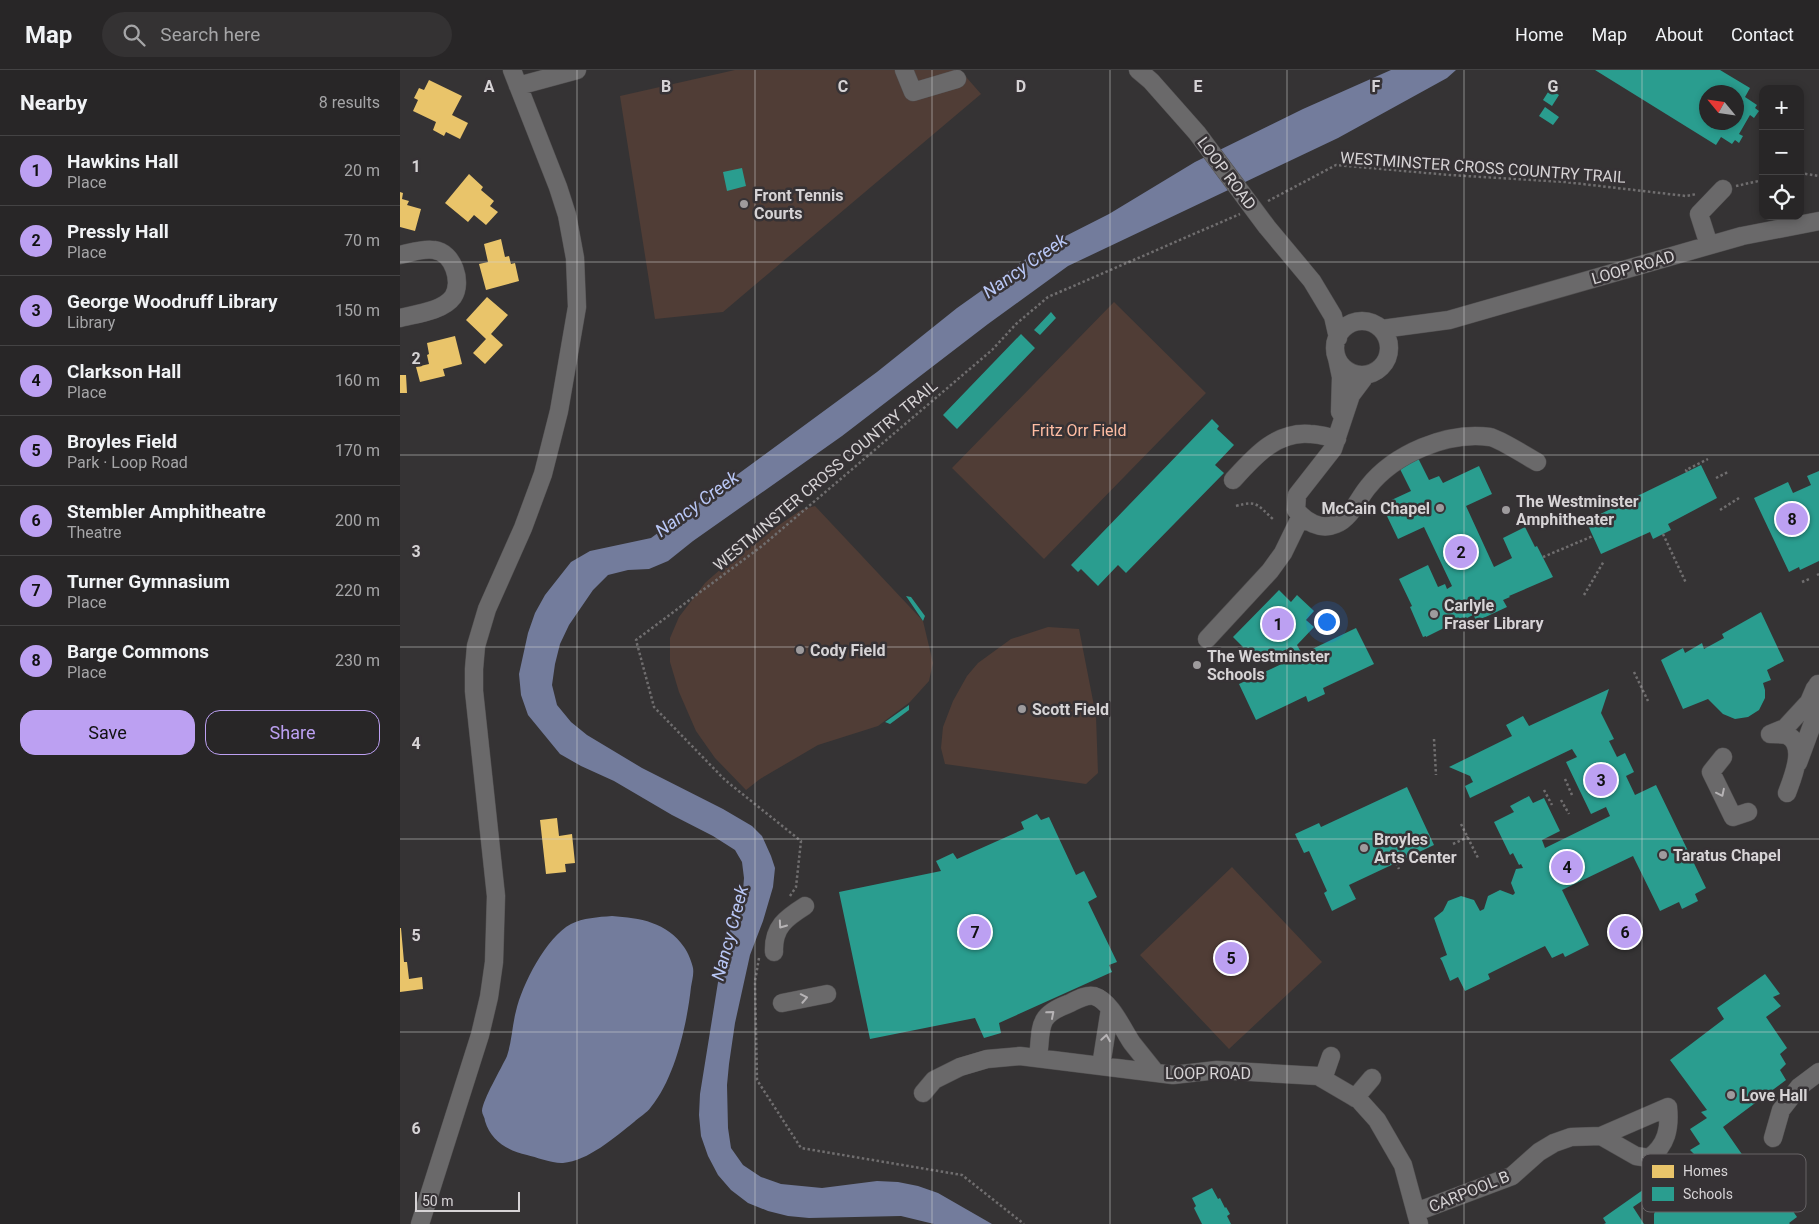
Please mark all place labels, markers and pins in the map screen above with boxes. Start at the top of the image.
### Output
place label: Front Tennis Courts [754,186,843,223]
marker: Front Tennis Courts [738,198,750,210]
place label: The Westminster Amphitheater [1516,492,1639,529]
place label: McCain Chapel [1322,499,1430,518]
pin: 8 [1776,500,1808,538]
marker: McCain Chapel [1434,502,1446,514]
marker: The Westminster Amphitheater [1500,504,1512,516]
pin: 2 [1445,533,1477,571]
place label: Carlyle Fraser Library [1444,596,1544,633]
pin: 1 [1262,605,1294,643]
marker: Carlyle Fraser Library [1428,608,1440,620]
place label: Cody Field [810,641,885,660]
marker: Cody Field [794,644,806,656]
place label: The Westminster Schools [1207,647,1330,684]
marker: The Westminster Schools [1191,659,1203,671]
place label: Scott Field [1032,700,1109,719]
marker: Scott Field [1016,703,1028,715]
pin: 3 [1585,761,1617,799]
place label: Broyles Arts Center [1374,830,1457,867]
marker: Broyles Arts Center [1358,842,1370,854]
place label: Taratus Chapel [1673,846,1781,865]
pin: 4 [1551,848,1583,886]
marker: Taratus Chapel [1657,849,1669,861]
pin: 7 [959,913,991,951]
pin: 6 [1609,913,1641,951]
pin: 5 [1215,939,1247,977]
place label: Love Hall [1741,1086,1808,1105]
marker: Love Hall [1725,1089,1737,1101]

